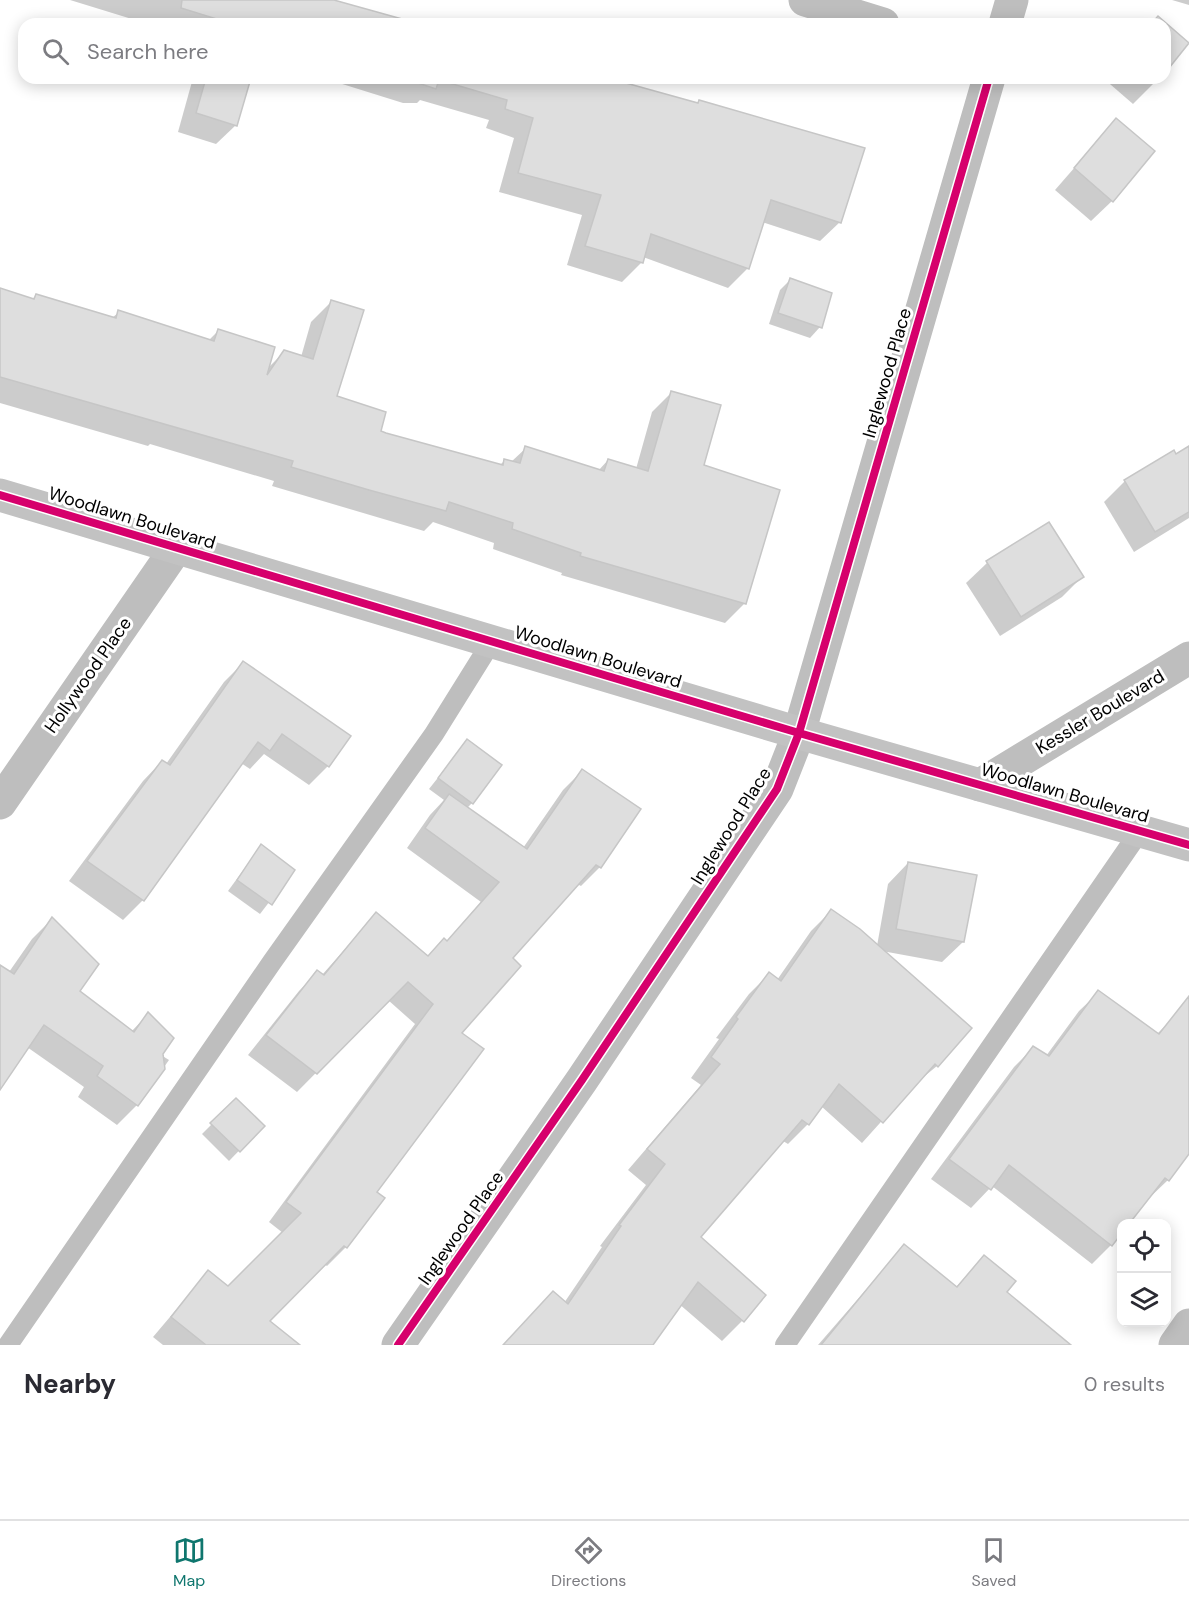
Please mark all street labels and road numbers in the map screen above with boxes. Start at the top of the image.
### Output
street label: Inglewood Place [857,305,917,441]
street label: Woodlawn Boulevard [45,481,219,555]
street label: Hollywood Place [39,612,137,738]
street label: Woodlawn Boulevard [511,620,685,694]
street label: Kessler Boulevard [1031,664,1169,760]
street label: Woodlawn Boulevard [978,758,1152,828]
street label: Inglewood Place [685,763,777,889]
street label: Inglewood Place [413,1166,509,1290]

